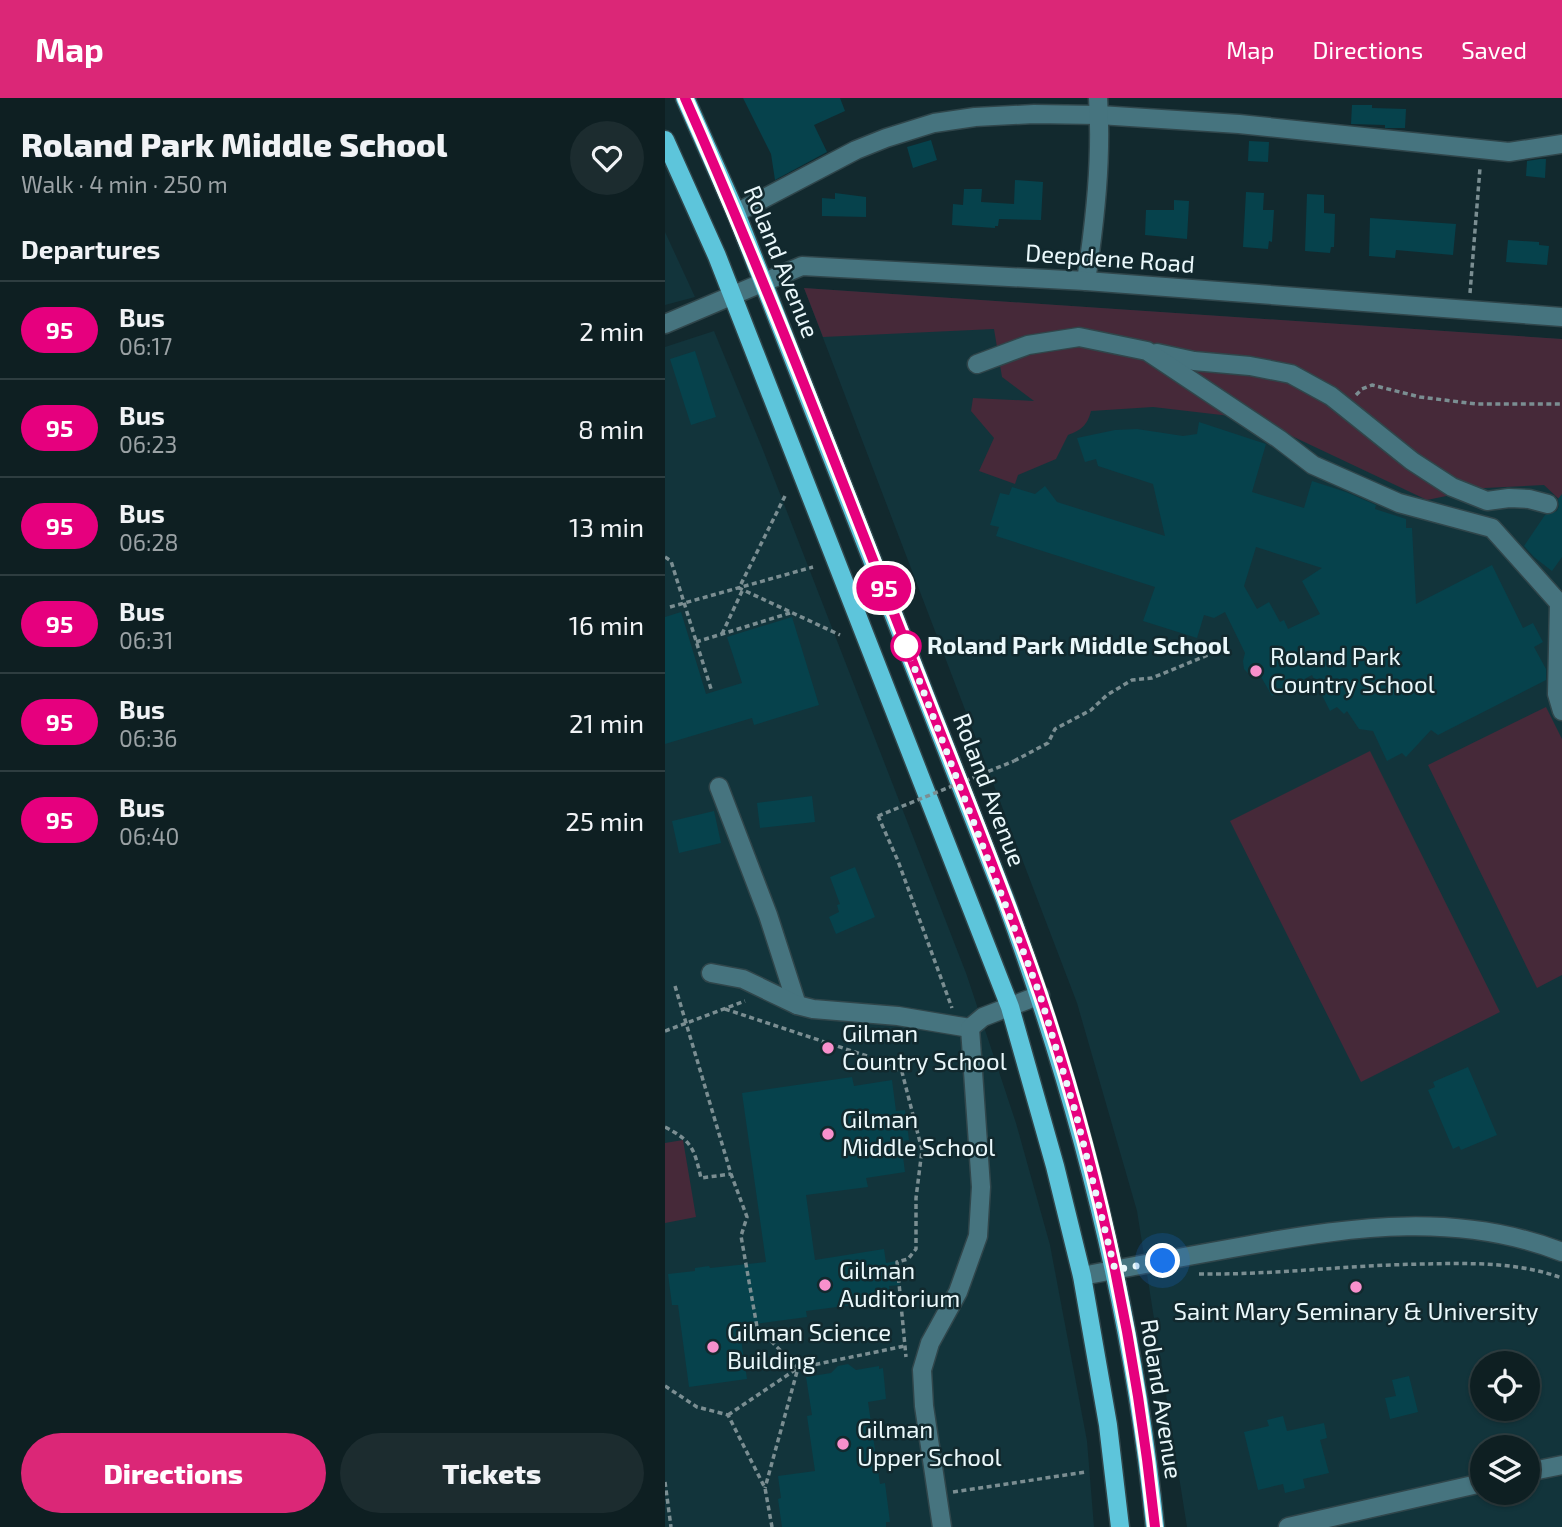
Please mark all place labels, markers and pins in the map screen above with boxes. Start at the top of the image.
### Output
place label: Roland Park Middle School [927,630,1230,659]
marker: Roland Park Middle School [891,631,921,661]
place label: Roland Park Country School [1270,641,1435,698]
marker: Roland Park Country School [1248,663,1264,679]
place label: Gilman Country School [842,1018,1007,1075]
marker: Gilman Country School [820,1040,836,1056]
place label: Gilman Middle School [842,1104,995,1161]
marker: Gilman Middle School [820,1126,836,1142]
place label: Gilman Auditorium [839,1255,960,1312]
marker: Gilman Auditorium [817,1277,833,1293]
marker: Saint Mary Seminary & University [1348,1279,1364,1295]
place label: Saint Mary Seminary & University [1174,1296,1539,1325]
place label: Gilman Science Building [727,1317,891,1374]
marker: Gilman Science Building [705,1339,721,1355]
place label: Gilman Upper School [857,1414,1002,1471]
marker: Gilman Upper School [835,1436,851,1452]

